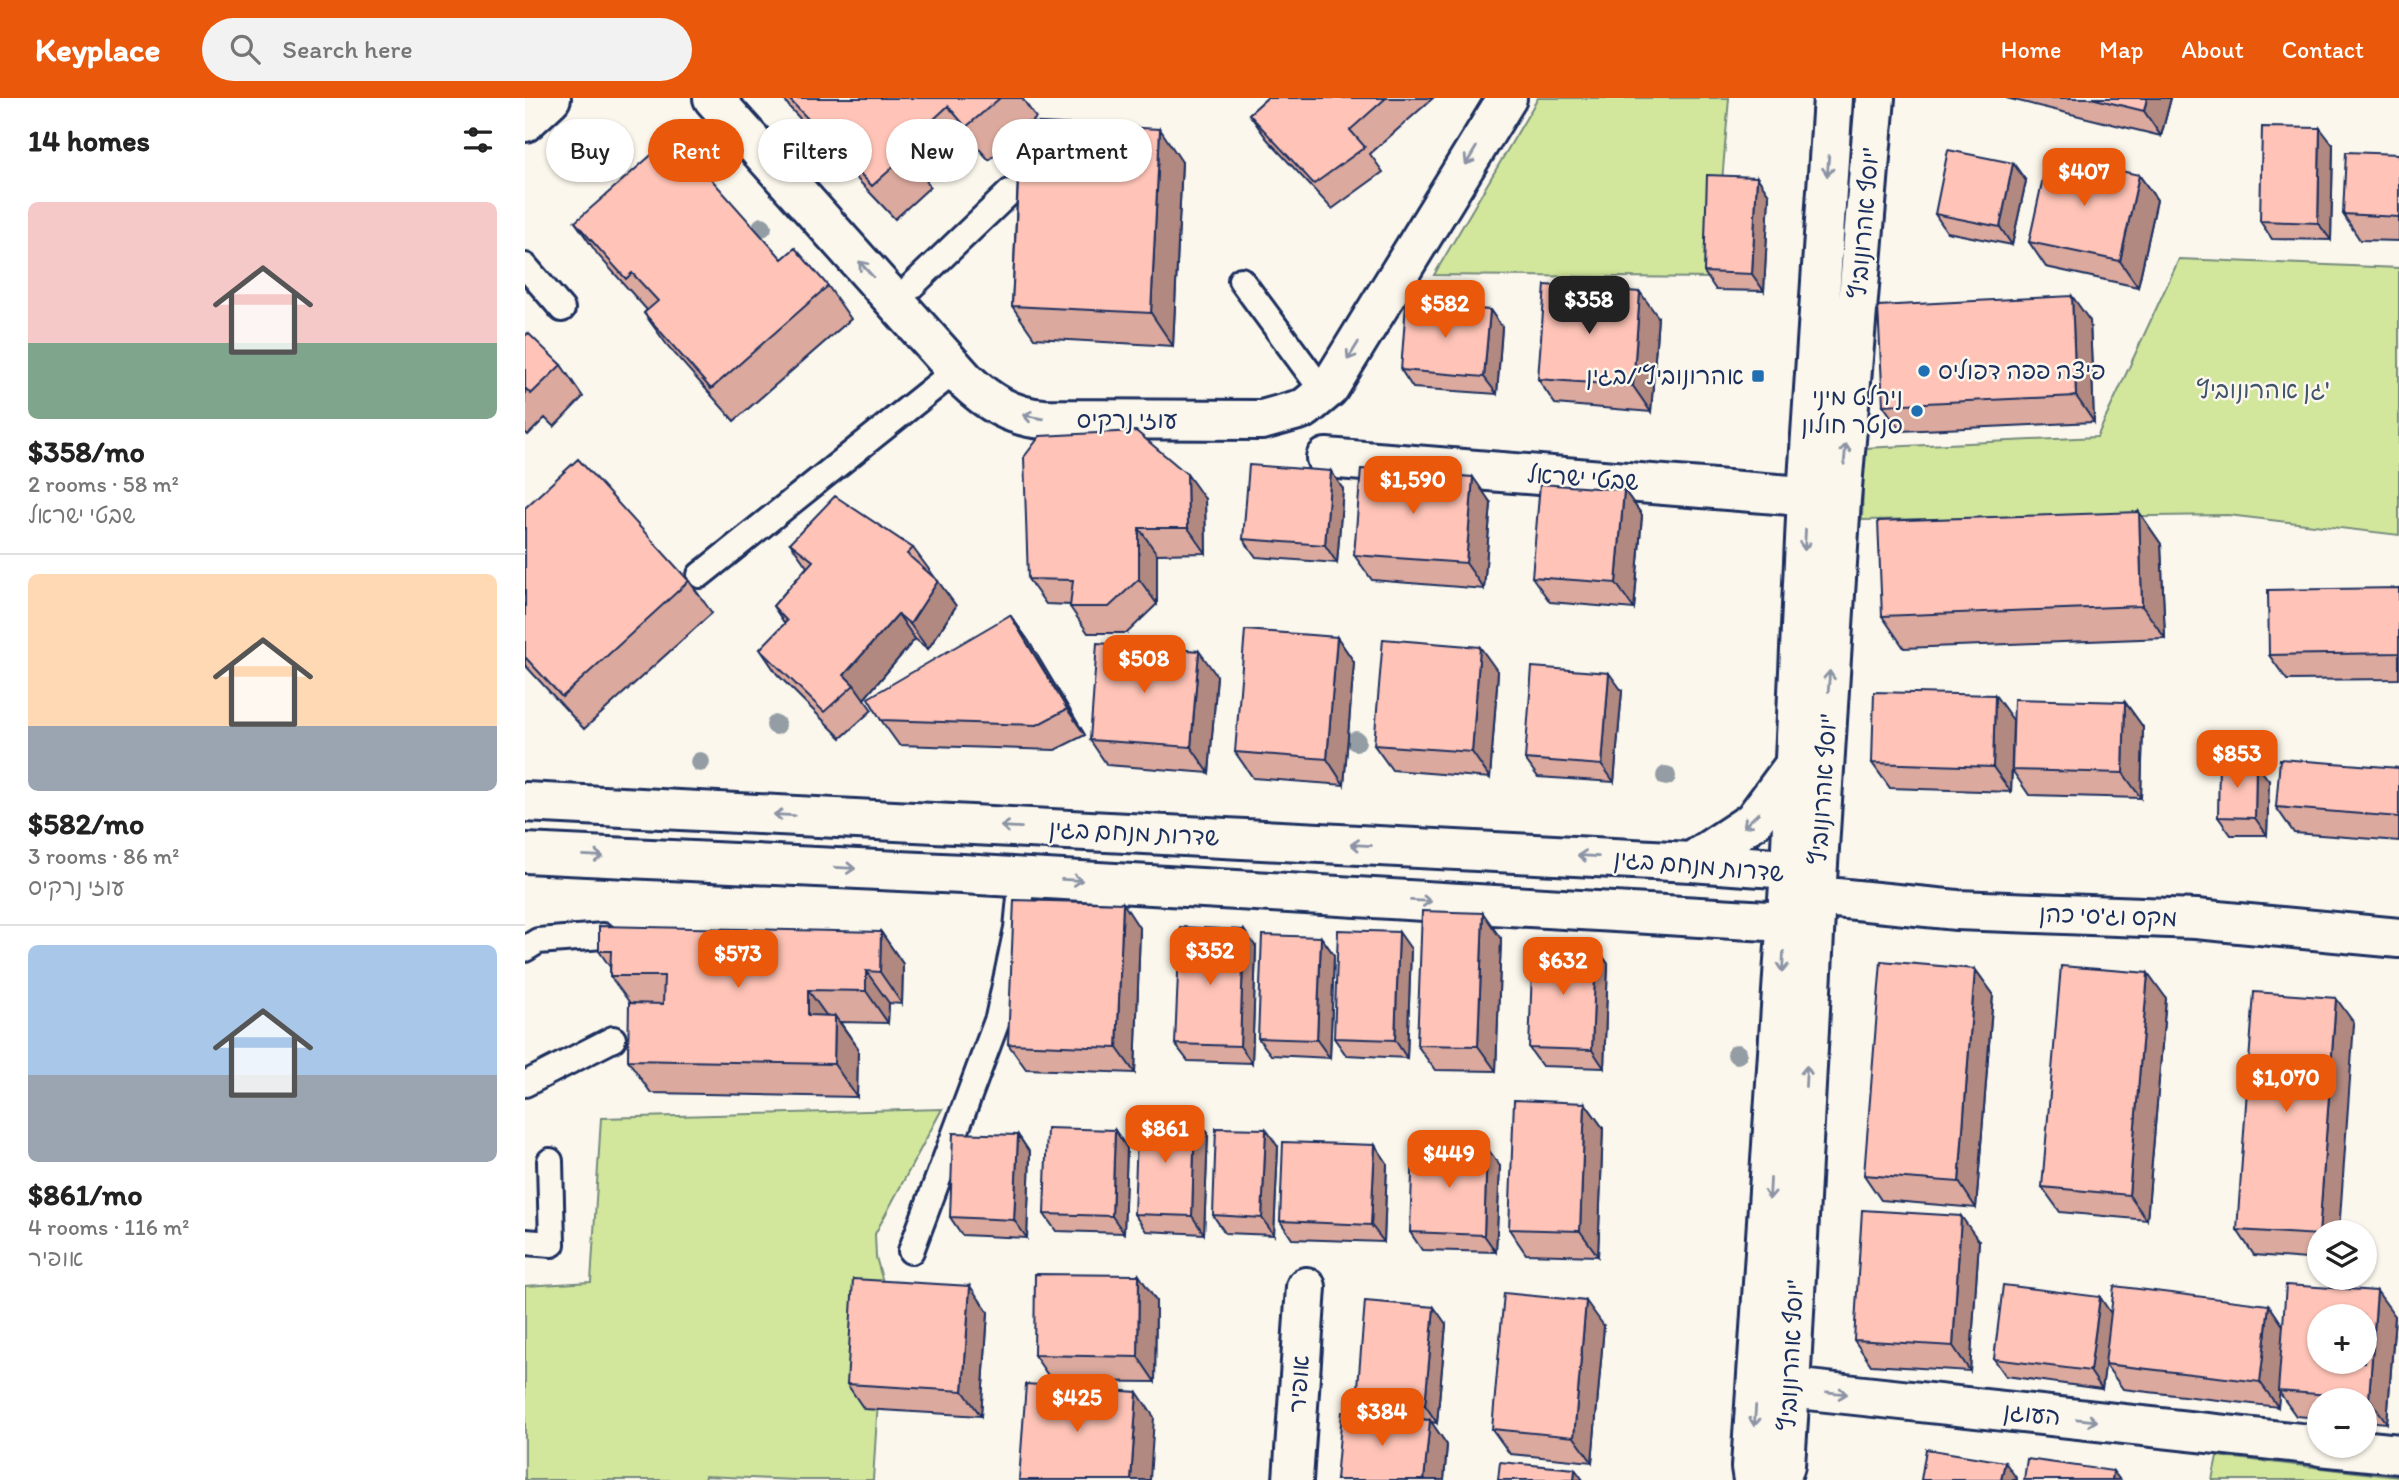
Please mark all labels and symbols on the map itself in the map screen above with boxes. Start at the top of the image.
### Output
one-way arrow [1464,146,1478,166]
street label: יוסף אהרונוביץ' [1842,146,1885,300]
pin: $407 [2043,148,2125,208]
one-way arrow [1822,154,1835,177]
one-way arrow [858,261,874,279]
pin: $358 [1548,276,1630,336]
pin: $582 [1404,280,1486,340]
one-way arrow [1346,340,1360,360]
place label: פיצה פפה דפוליס [1938,356,2106,385]
place label: אהרונוביץ׳/בגין [1586,361,1744,390]
marker: פיצה פפה דפוליס [1916,363,1932,379]
marker: אהרונוביץ׳/בגין [1750,368,1766,384]
park label: גן אהרונוביץ' [2196,375,2330,404]
place label: נירלט מיני סנטר חולון [1801,382,1903,439]
marker: נירלט מיני סנטר חולון [1909,403,1925,419]
street label: עוזי נרקיס [1077,405,1178,434]
one-way arrow [1022,410,1045,423]
one-way arrow [1839,443,1852,466]
pin: $1,590 [1356,456,1470,516]
street label: שבטי ישראל [1526,459,1640,496]
one-way arrow [1798,528,1811,551]
pin: $508 [1103,636,1185,695]
one-way arrow [1823,670,1836,693]
street label: יוסף אהרונוביץ' [1803,713,1842,865]
pin: $853 [2196,730,2278,790]
one-way arrow [773,808,796,821]
one-way arrow [1743,811,1761,828]
street label: שדרות מנחם בגין [1048,814,1220,851]
one-way arrow [1000,820,1023,833]
one-way arrow [1349,838,1372,851]
street label: שדרות מנחם בגין [1613,844,1786,887]
one-way arrow [581,850,604,863]
one-way arrow [1577,850,1600,863]
one-way arrow [833,862,856,875]
one-way arrow [1060,874,1083,887]
one-way arrow [1410,895,1432,908]
street label: מקס וג'סי כהן [2038,899,2178,932]
pin: $352 [1169,928,1251,987]
pin: $573 [697,930,779,990]
pin: $632 [1522,937,1604,997]
one-way arrow [1776,950,1789,973]
pin: $1,070 [2229,1054,2343,1114]
one-way arrow [1800,1065,1813,1088]
pin: $861 [1124,1105,1206,1165]
pin: $449 [1408,1130,1490,1190]
one-way arrow [1763,1177,1776,1200]
street label: יוסף אהרונוביץ' [1772,1279,1809,1431]
street label: אופיר [1282,1354,1315,1414]
pin: $425 [1036,1374,1118,1434]
one-way arrow [1825,1387,1848,1400]
pin: $384 [1341,1388,1423,1448]
street label: העוגן [2002,1396,2062,1431]
one-way arrow [1748,1404,1761,1427]
one-way arrow [2075,1414,2098,1427]

